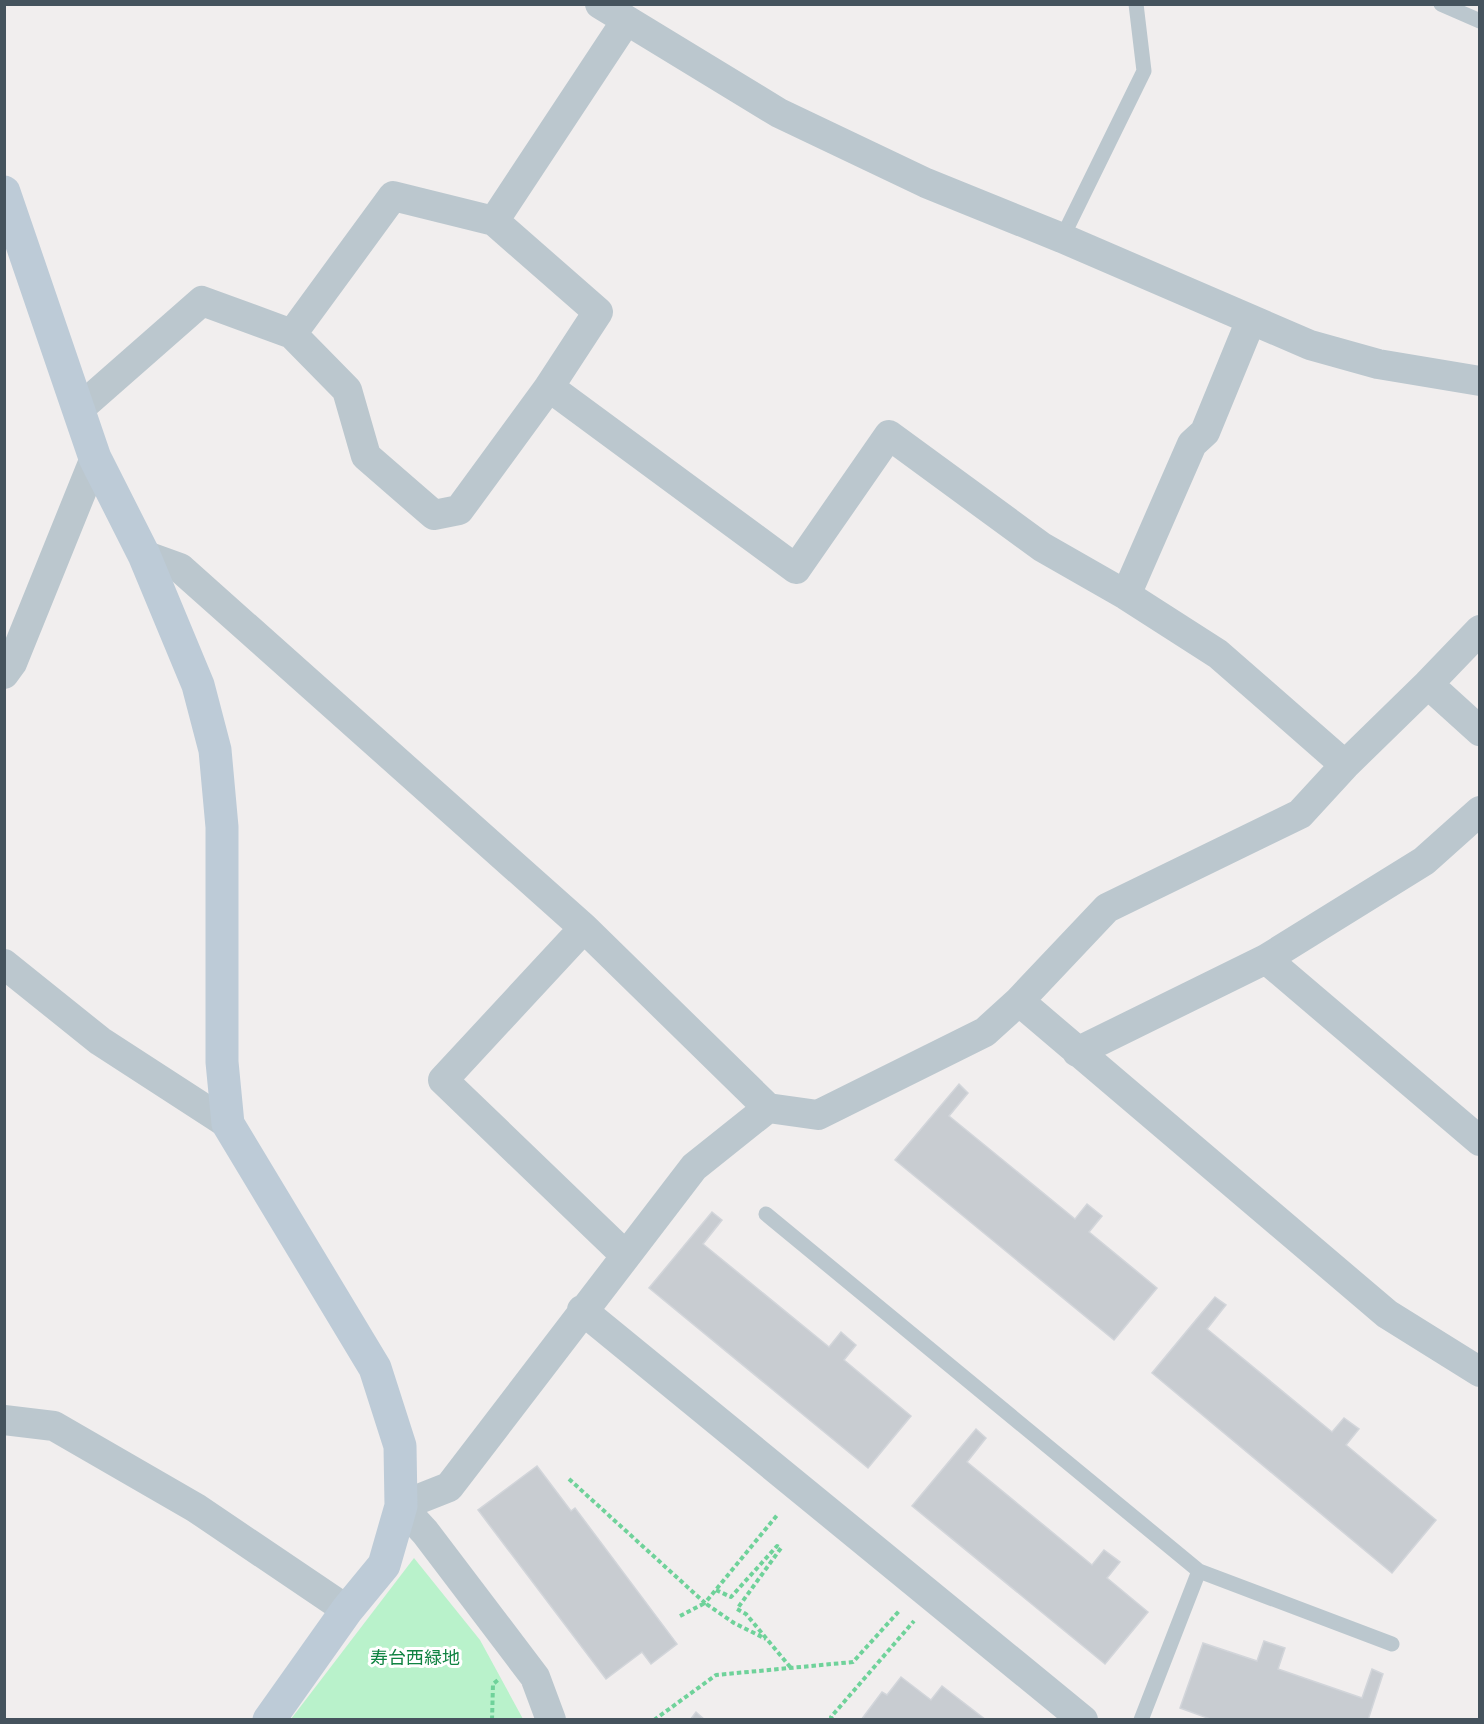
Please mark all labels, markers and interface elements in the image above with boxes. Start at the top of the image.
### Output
park label: 寿台西緑地 [370,1646,460,1670]

